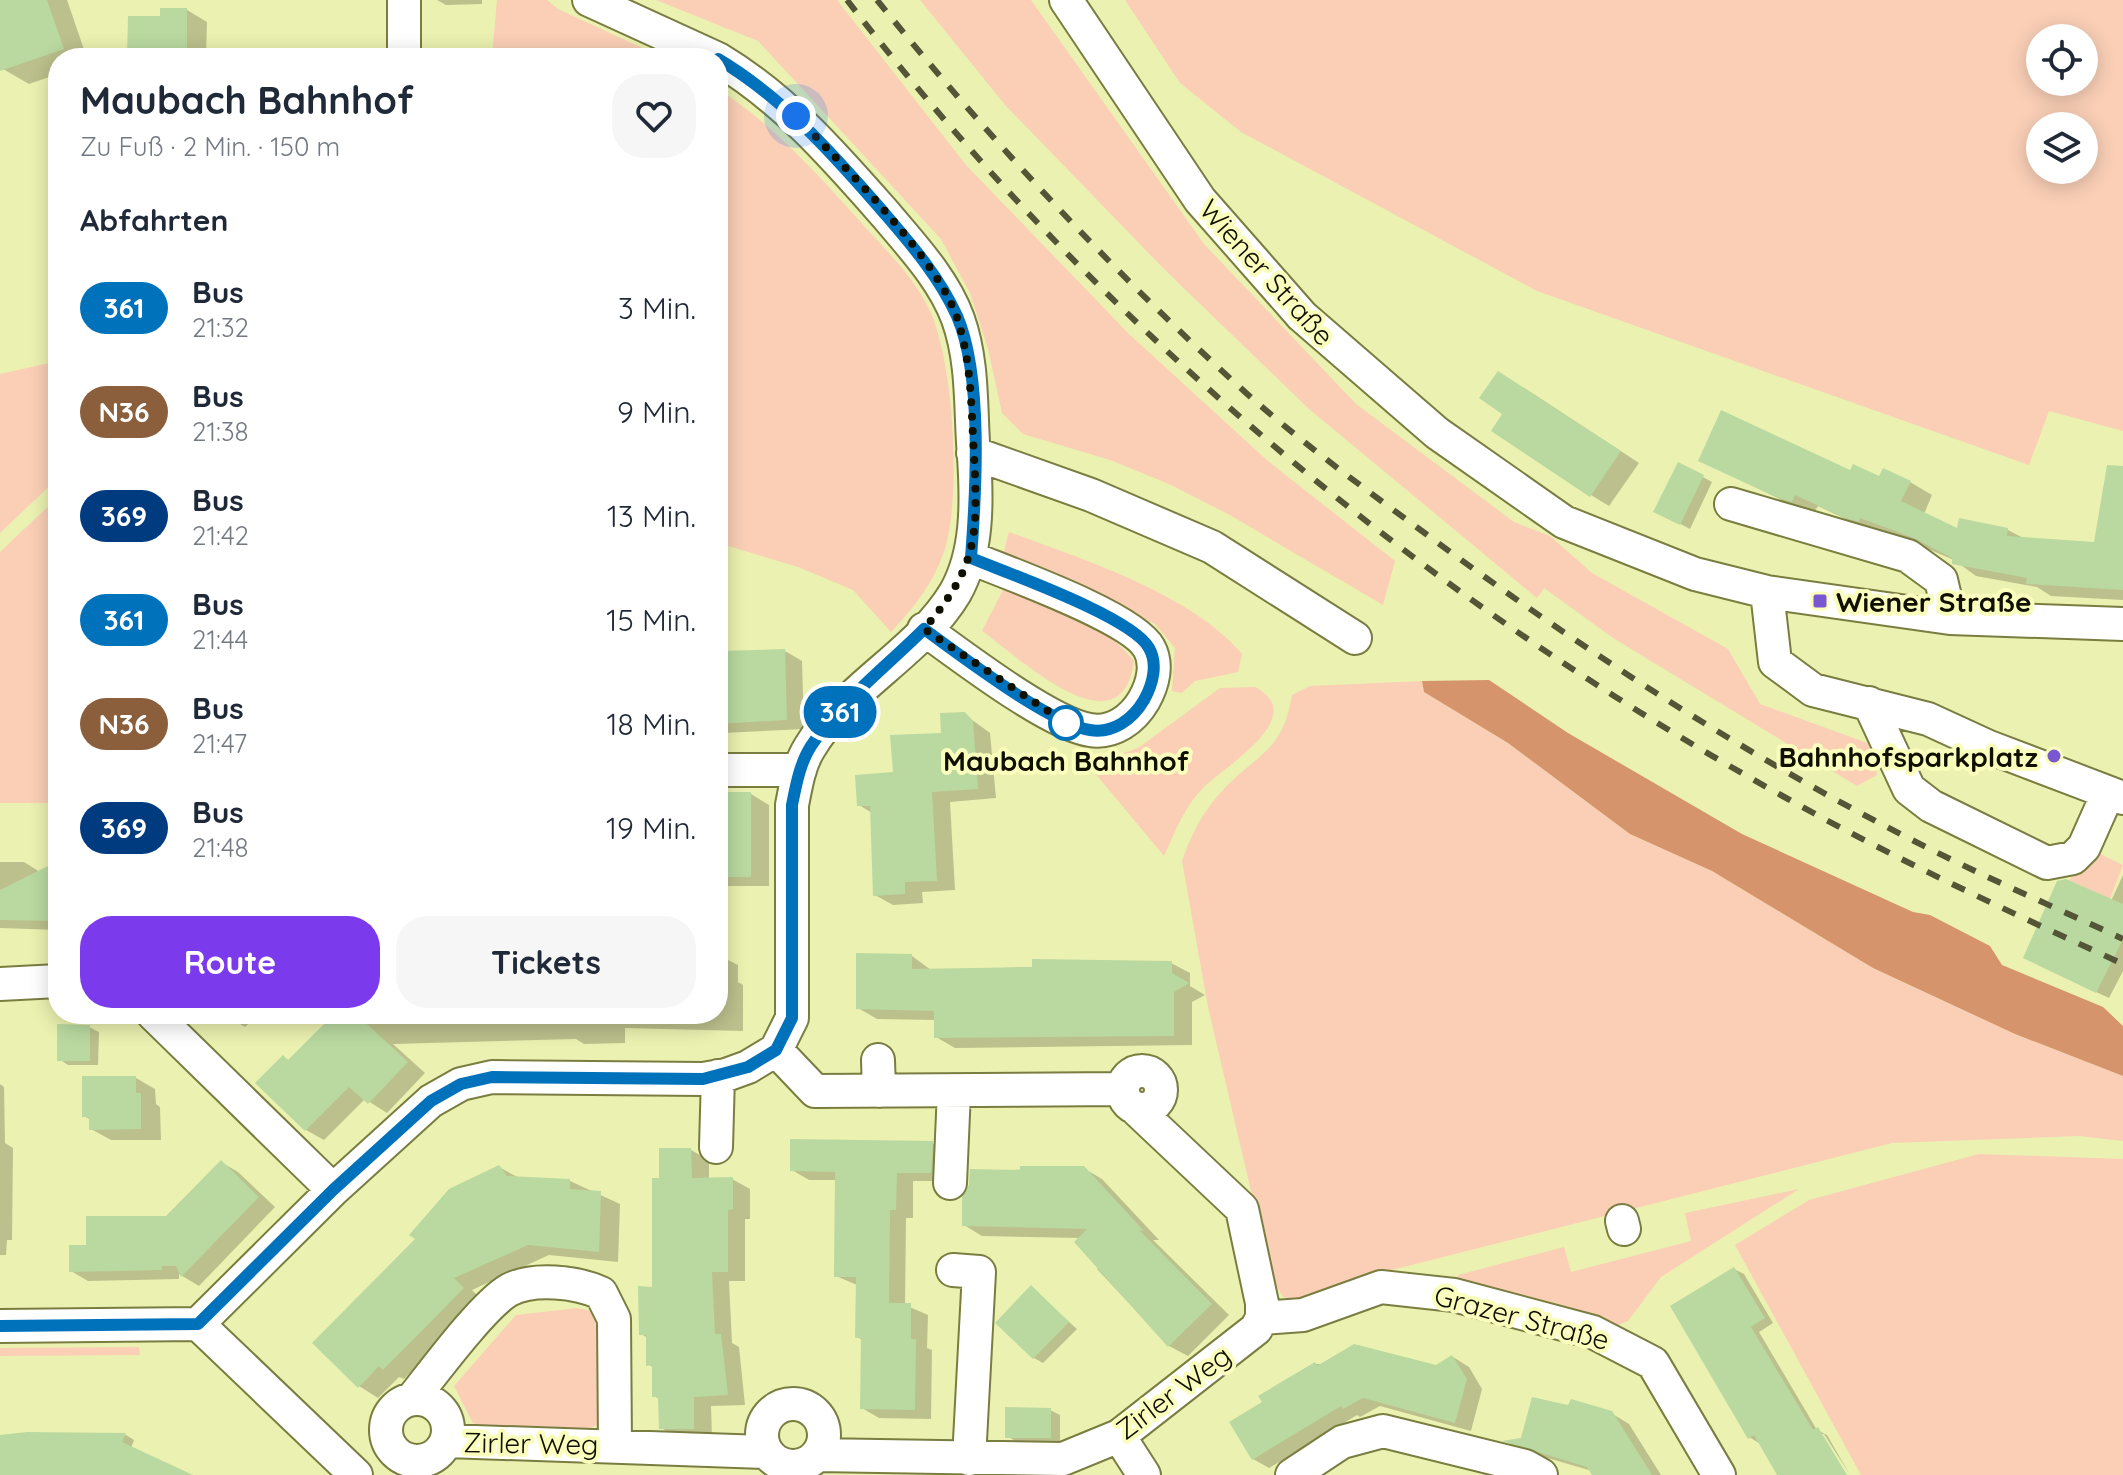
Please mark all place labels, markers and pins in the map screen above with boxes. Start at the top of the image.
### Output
place label: Wiener Straße [1836,584,2032,619]
marker: Wiener Straße [1811,592,1829,610]
marker: Maubach Bahnhof [1049,706,1083,740]
place label: Bahnhofsparkplatz [1778,739,2038,774]
place label: Maubach Bahnhof [943,743,1190,778]
marker: Bahnhofsparkplatz [2045,747,2063,765]

